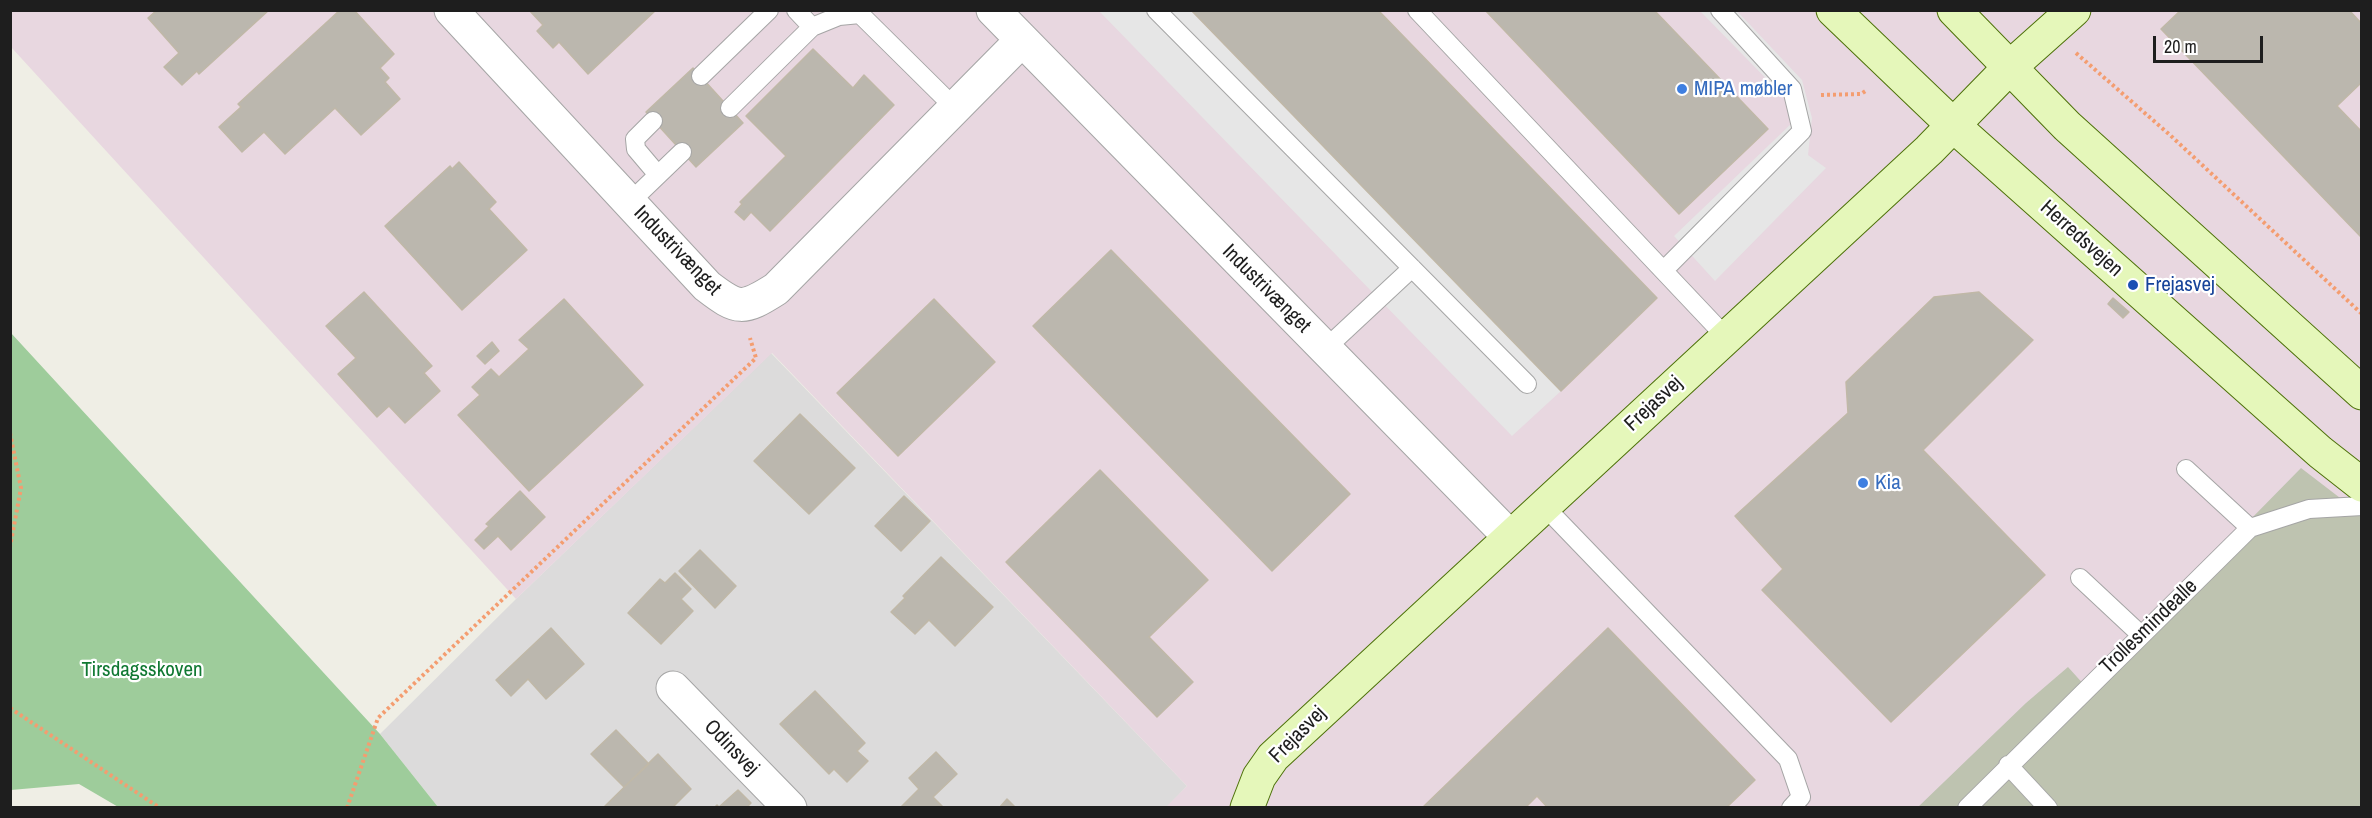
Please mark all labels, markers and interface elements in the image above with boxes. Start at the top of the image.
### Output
scale bar [2156,24,2266,62]
text: 20 m [2164,34,2197,59]
place label: MIPA møbler [1694,76,1792,102]
marker: MIPA møbler [1675,82,1689,96]
street label: Herredsvejen [2035,195,2127,283]
street label: Industrivænget [628,201,726,301]
street label: Industrivænget [1216,239,1316,339]
place label: Frejasvej [2145,272,2215,298]
marker: Frejasvej [2126,278,2140,292]
street label: Frejasvej [1620,371,1688,437]
place label: Kia [1875,470,1901,496]
marker: Kia [1856,476,1870,490]
street label: Trollesmindealle [2095,574,2203,680]
park label: Tirsdagsskoven [81,657,203,683]
street label: Frejasvej [1264,701,1332,769]
street label: Odinsvej [698,715,764,781]

